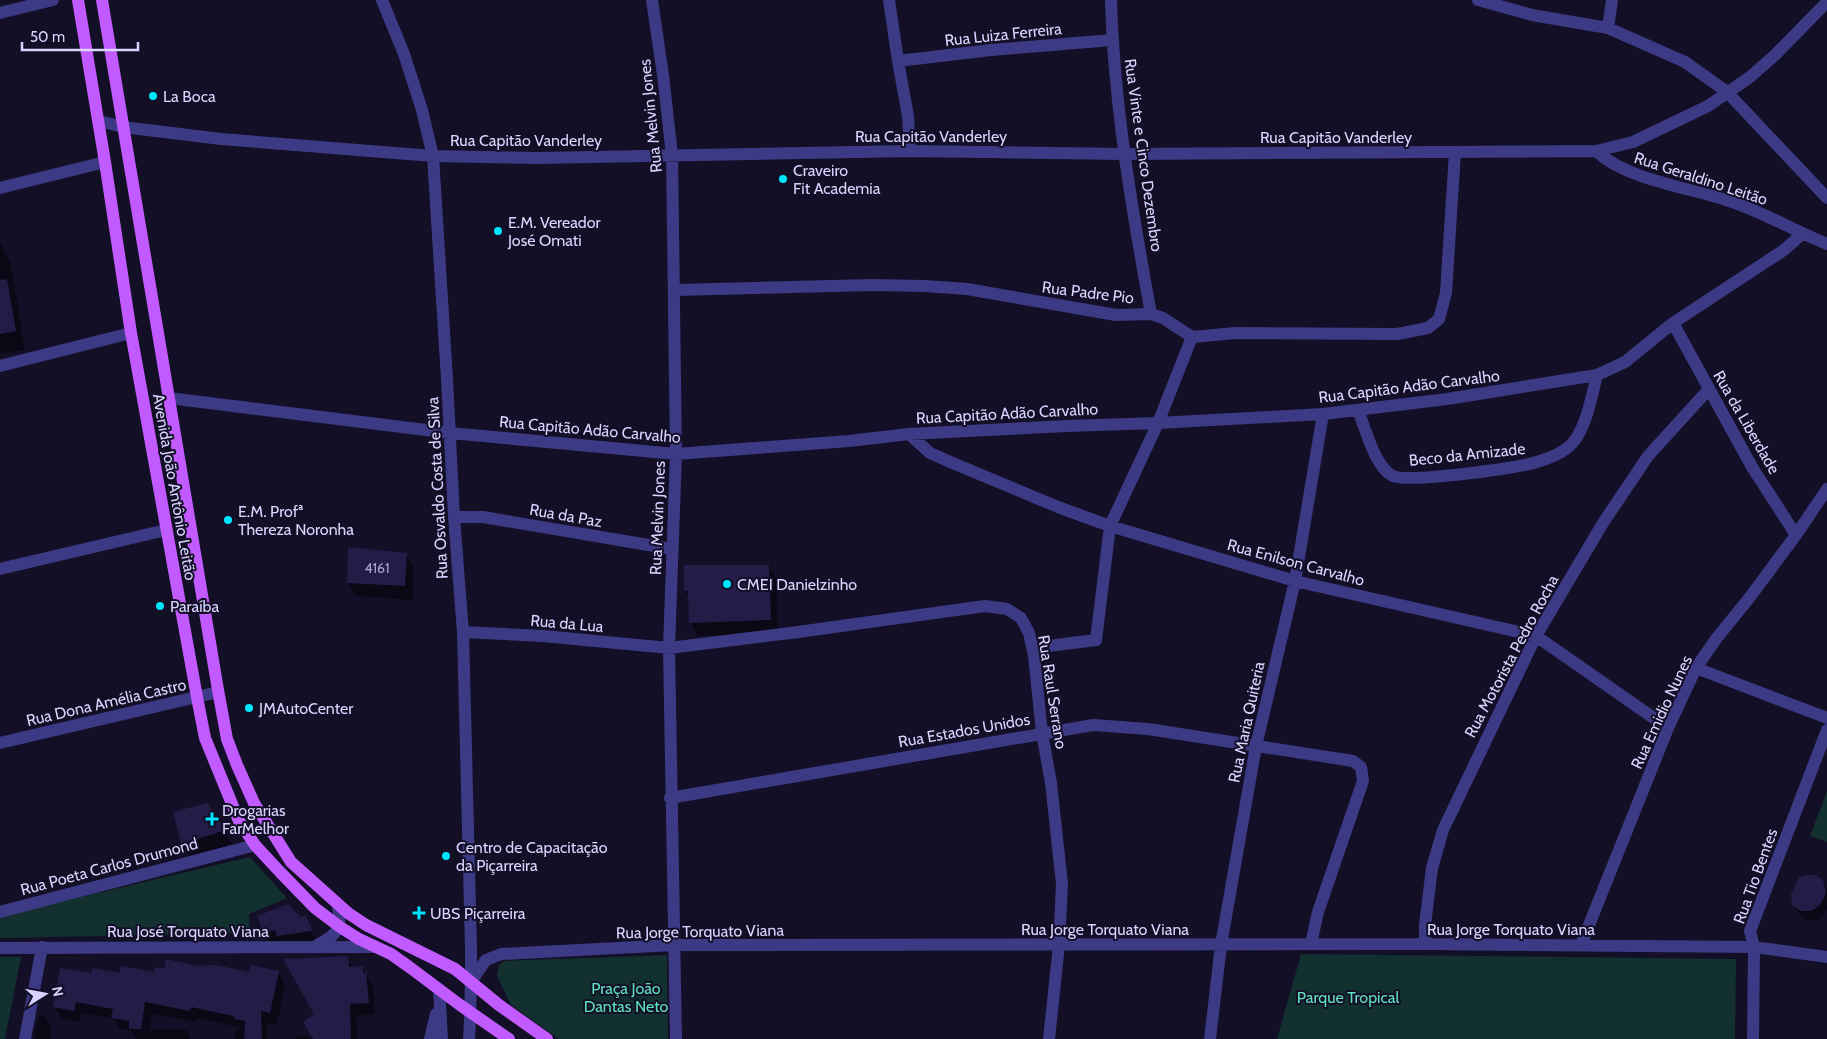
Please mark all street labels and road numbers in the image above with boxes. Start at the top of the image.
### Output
street label: Rua Luiza Ferreira [944,19,1063,50]
street label: Rua Vinte e Cinco Dezembro [1121,57,1166,253]
street label: Rua Melvin Jones [635,58,666,174]
street label: Rua Capitão Vanderley [855,127,1007,146]
street label: Rua Capitão Vanderley [1260,128,1412,147]
street label: Rua Capitão Vanderley [450,131,602,150]
street label: Rua Geraldino Leitão [1632,148,1770,209]
street label: Rua Padre Pio [1041,277,1135,308]
street label: Rua Capitão Adão Carvalho [1317,366,1501,407]
street label: Rua da Liberdade [1709,367,1784,477]
street label: Avenida João Antônio Leitão [149,392,200,582]
street label: Rua Osvaldo Costa de Silva [423,396,452,580]
street label: Rua Capitão Adão Carvalho [915,399,1099,428]
street label: Rua Capitão Adão Carvalho [498,412,682,447]
street label: Beco da Amizade [1408,439,1526,470]
street label: Rua Melvin Jones [646,460,669,575]
street label: Rua da Paz [528,500,604,531]
street label: Rua Enilson Carvalho [1225,535,1367,590]
street label: Rua Motorista Pedro Rocha [1460,571,1563,741]
street label: Rua da Lua [530,611,605,636]
street label: Rua Raul Serrano [1034,634,1071,751]
street label: Rua Emidio Nunes [1627,652,1696,772]
street label: Rua Maria Quiteria [1224,660,1269,784]
street label: Rua Dona Amélia Castro [24,675,188,730]
street label: Rua Estados Unidos [897,709,1032,751]
street label: Rua Tio Bentes [1729,826,1782,926]
street label: Rua Poeta Carlos Drumond [18,834,200,899]
street label: Rua Jorge Torquato Viana [1021,920,1189,939]
street label: Rua Jorge Torquato Viana [1427,920,1595,939]
street label: Rua Jorge Torquato Viana [616,921,785,942]
street label: Rua José Torquato Viana [107,922,269,941]

